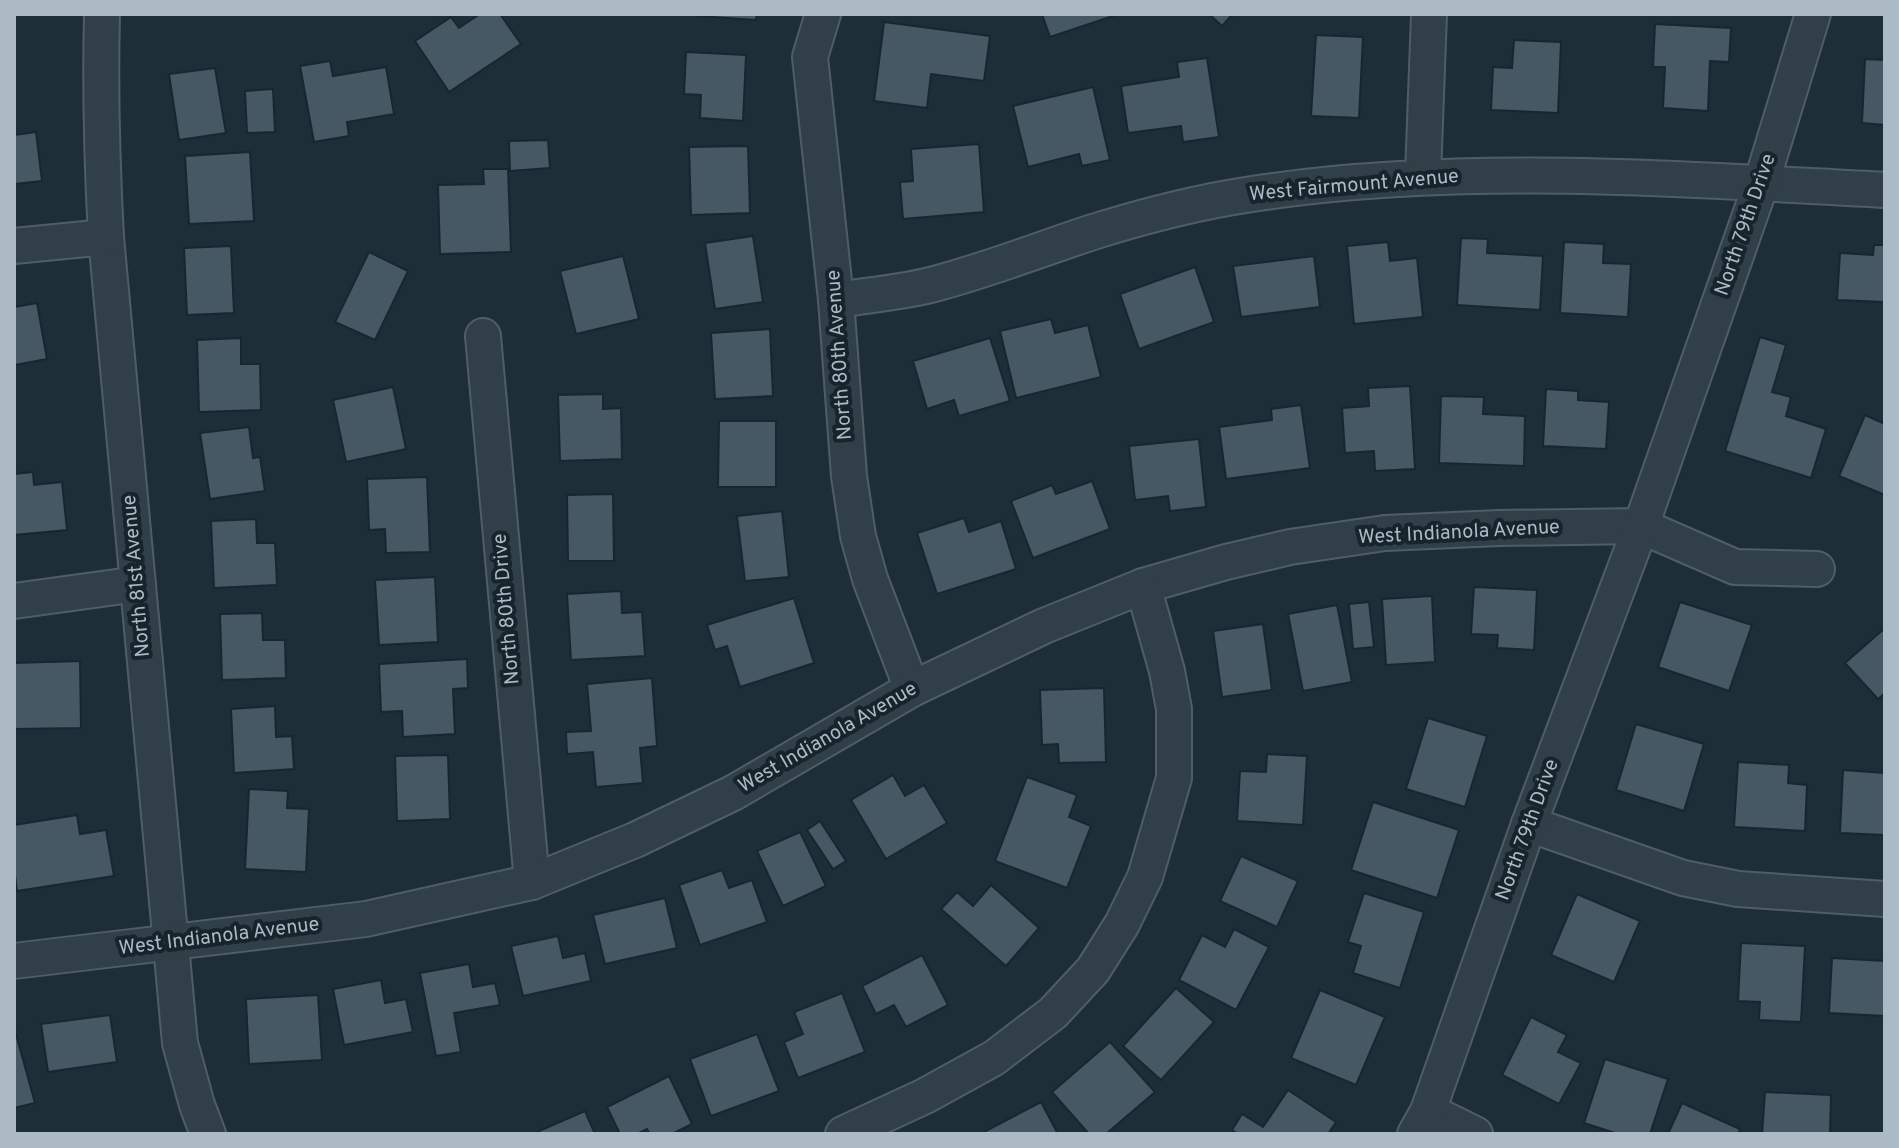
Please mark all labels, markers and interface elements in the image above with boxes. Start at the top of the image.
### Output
street label: North 79th Drive [1710,151,1782,299]
street label: West Fairmount Avenue [1248,164,1460,208]
street label: North 80th Avenue [821,269,859,441]
street label: North 81st Avenue [117,494,157,658]
street label: West Indianola Avenue [1357,515,1561,551]
street label: North 80th Drive [487,532,527,686]
street label: West Indianola Avenue [734,676,922,800]
street label: North 79th Drive [1490,756,1566,904]
street label: West Indianola Avenue [117,912,321,962]

